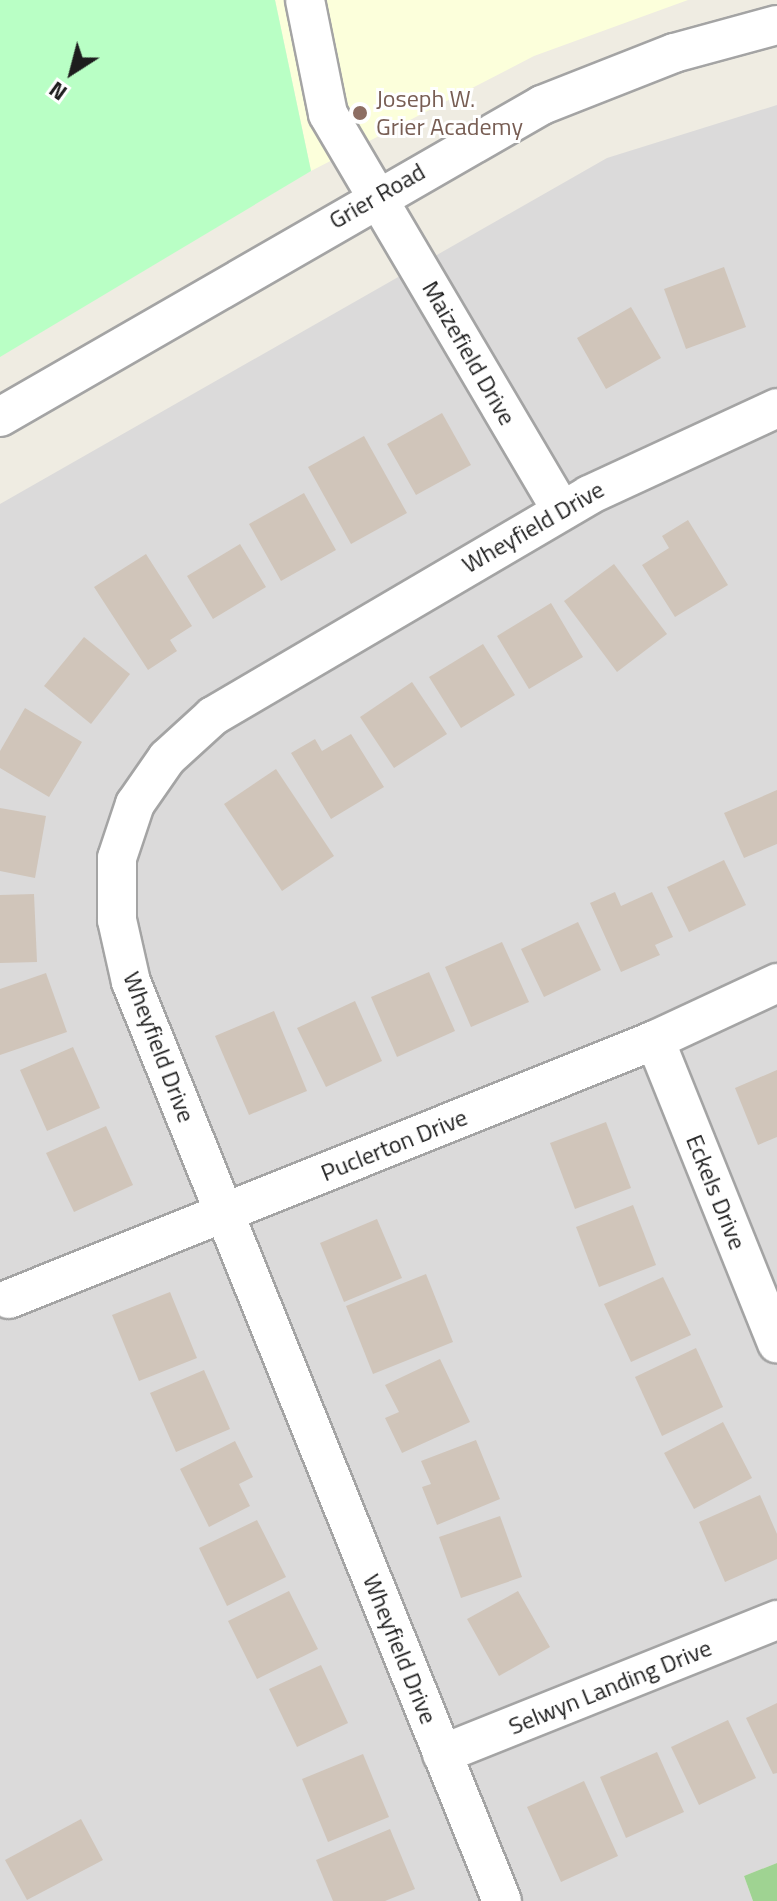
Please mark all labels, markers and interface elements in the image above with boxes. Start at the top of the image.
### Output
north arrow [32,32,112,112]
text: N [42,73,74,110]
place label: Joseph W. Grier Academy [376,85,523,141]
marker: Joseph W. Grier Academy [351,104,369,122]
street label: Grier Road [324,157,430,235]
street label: Maizefield Drive [416,276,522,430]
street label: Wheyfield Drive [457,475,609,579]
street label: Wheyfield Drive [117,968,201,1126]
street label: Puclerton Drive [317,1103,471,1187]
street label: Eckels Drive [680,1130,752,1254]
street label: Wheyfield Drive [357,1570,443,1728]
street label: Selwyn Landing Drive [504,1633,716,1741]

